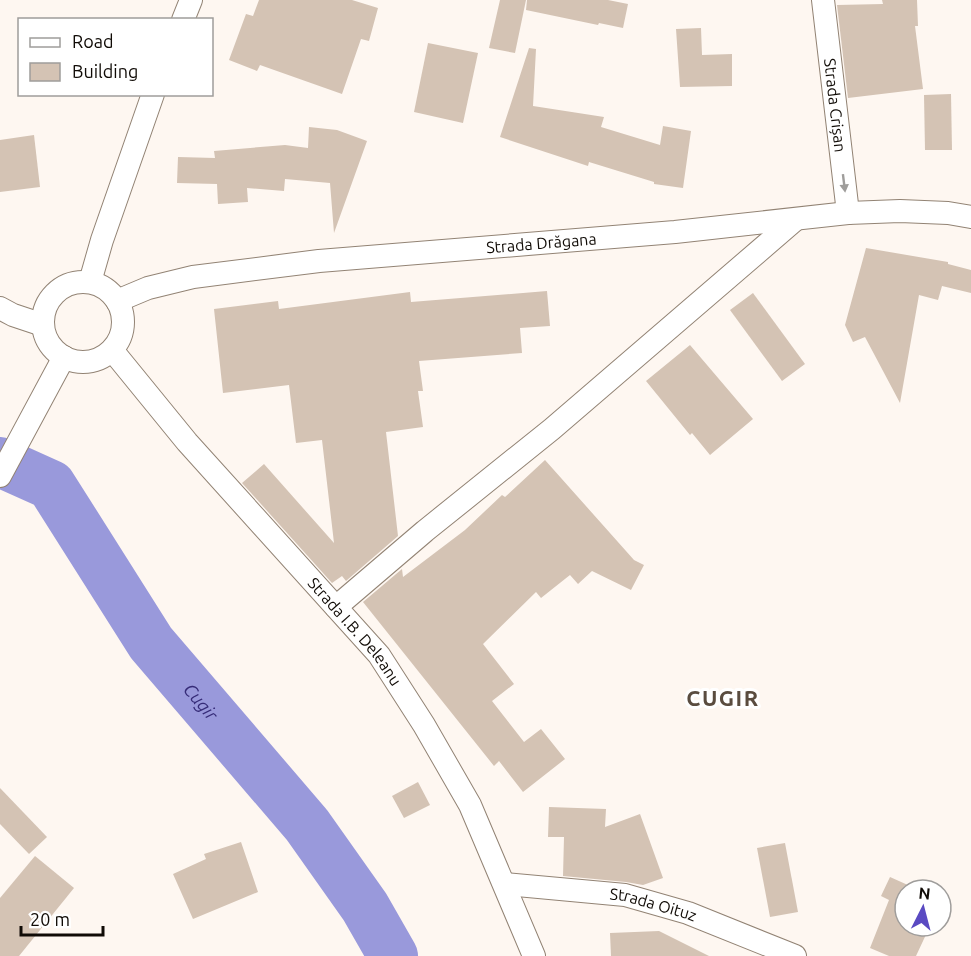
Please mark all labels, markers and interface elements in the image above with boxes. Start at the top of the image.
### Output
legend [18,18,213,96]
text: Road [72,31,114,51]
street label: Strada Crișan [821,57,850,153]
text: Building [72,61,138,81]
one-way arrow [840,174,849,193]
street label: Strada Drăgana [485,229,597,256]
street label: Strada I.B. Deleanu [304,574,405,689]
water label: Cugir [180,679,223,725]
district label: CUGIR [686,685,760,710]
north arrow [893,878,953,938]
text: N [918,884,931,903]
street label: Strada Oituz [609,885,699,925]
scale bar [21,899,104,937]
text: 20 m [30,909,70,929]

